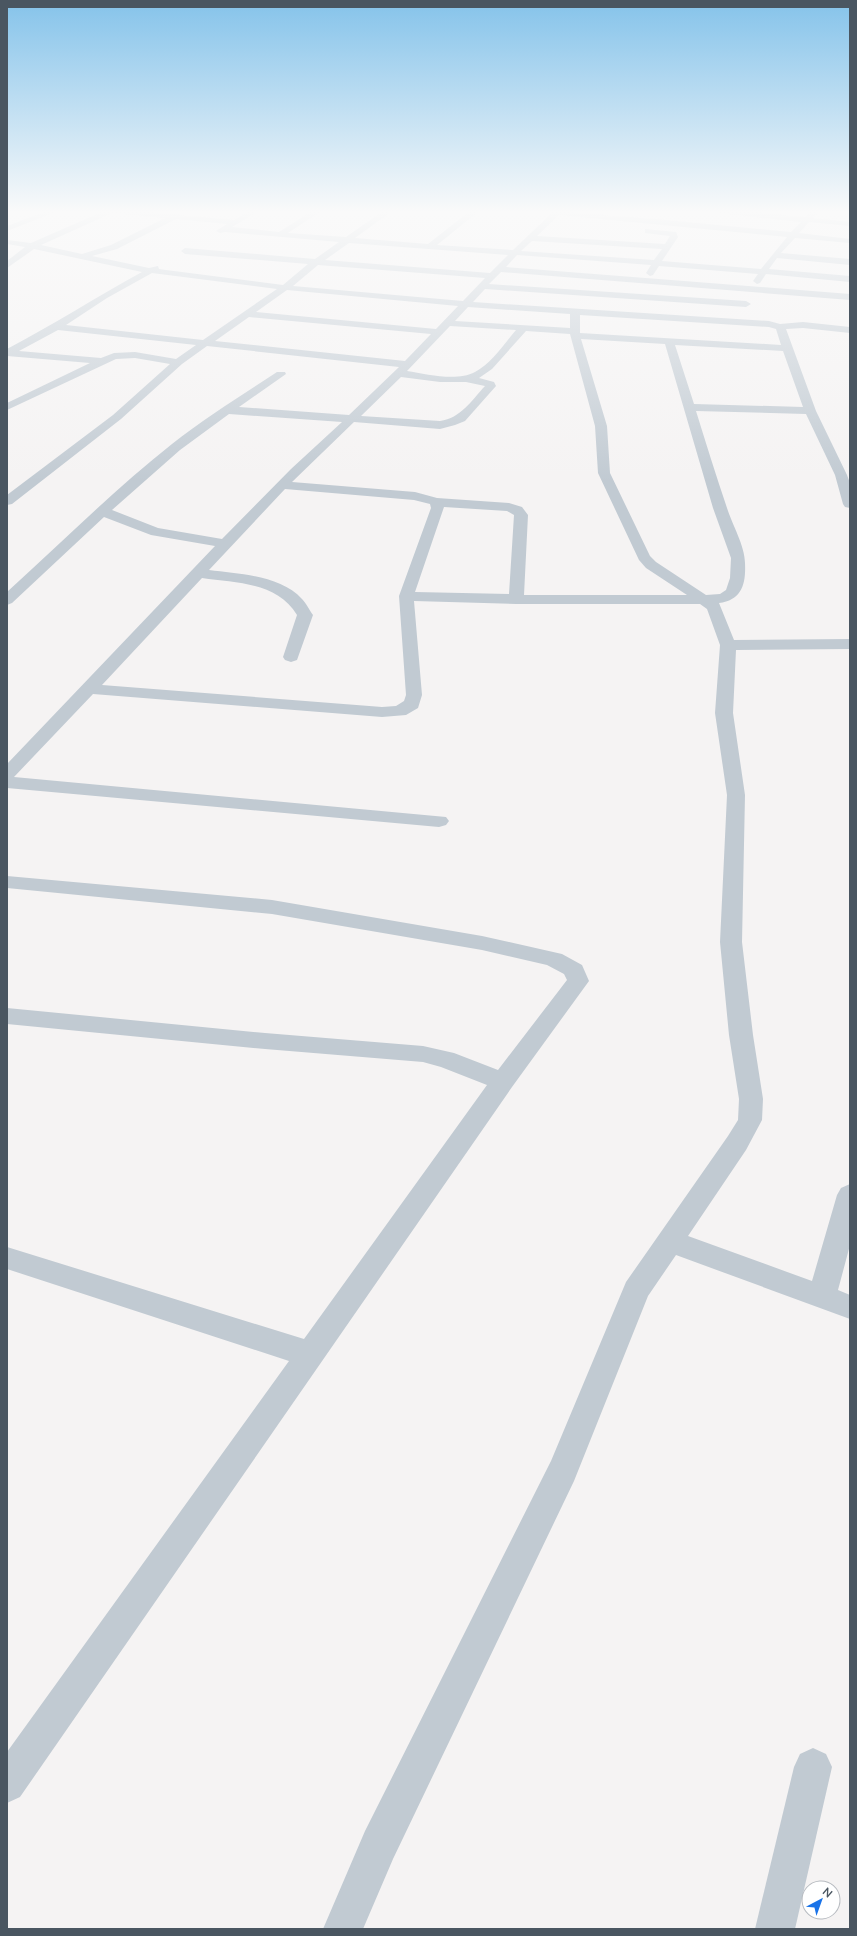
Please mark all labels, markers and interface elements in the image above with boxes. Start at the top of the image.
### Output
north arrow [801,1880,841,1920]
text: N [820,1884,835,1900]

